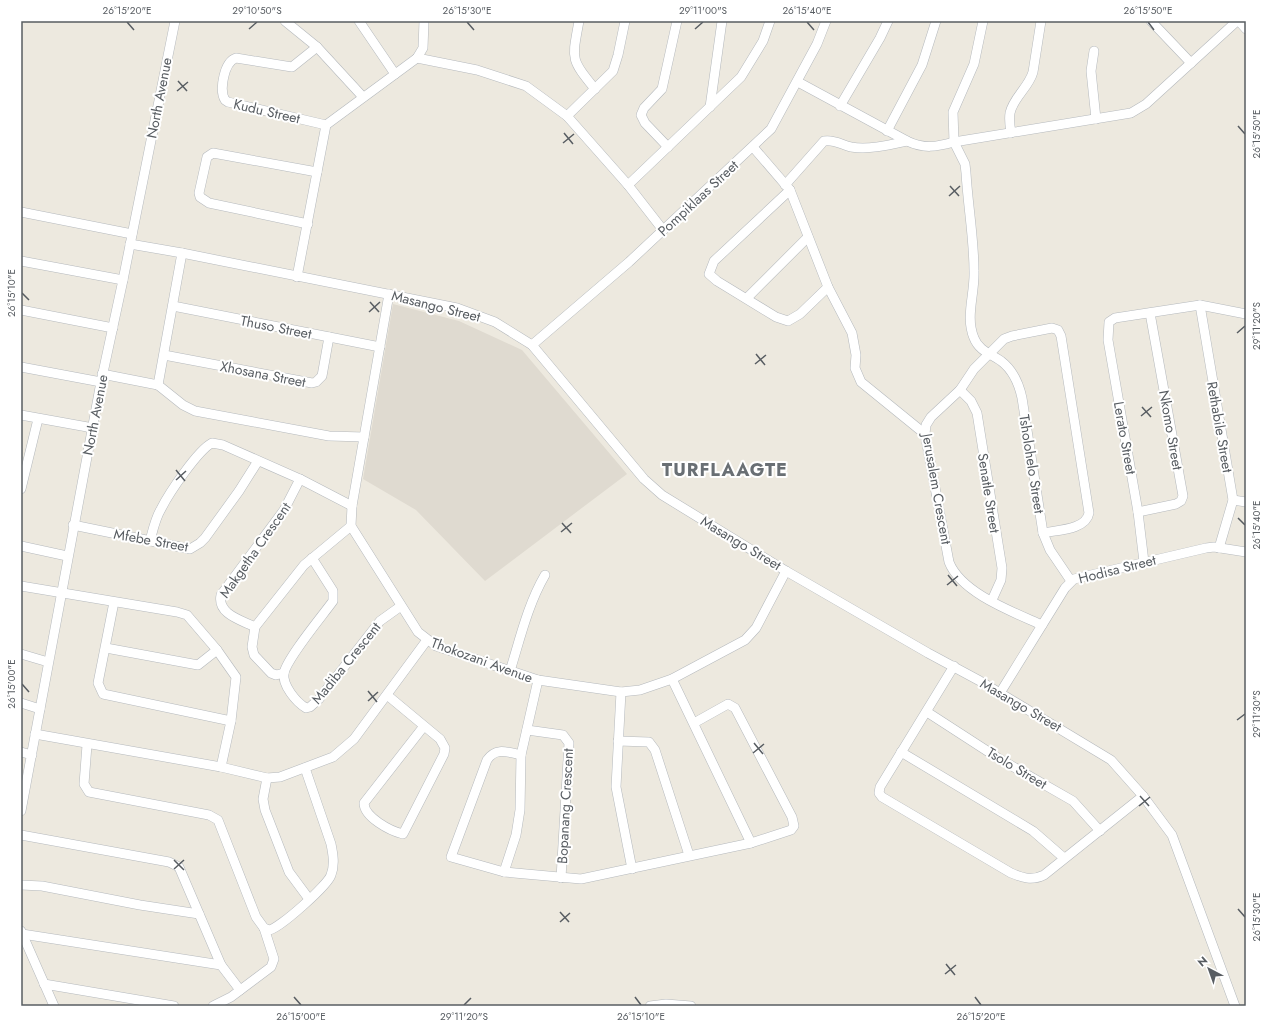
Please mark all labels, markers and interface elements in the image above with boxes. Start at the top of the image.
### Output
text: 26°15'20"E [102,3,152,18]
text: 29°10'50"S [232,3,282,18]
text: 26°15'30"E [443,3,491,18]
text: 29°11'00"S [679,3,728,18]
text: 26°15'40"E [782,3,832,18]
text: 26°15'50"E [1123,3,1173,18]
street label: North Avenue [141,56,177,140]
street label: Kudu Street [232,94,303,129]
text: 26°15'50"E [1249,109,1264,159]
street label: Pompiklaas Street [653,155,743,241]
text: 26°15'10"E [4,269,19,317]
street label: Masango Street [389,285,483,327]
text: 29°11'20"S [1249,302,1264,350]
street label: Thuso Street [239,310,314,344]
street label: Xhosana Street [218,356,308,392]
street label: North Avenue [77,373,113,457]
street label: Rethabile Street [1202,380,1238,475]
street label: Nkomo Street [1154,389,1188,472]
street label: Lerato Street [1109,400,1141,477]
street label: Tsholohelo Street [1014,413,1050,515]
street label: Jerusalem Crescent [917,430,957,547]
street label: Senatle Street [973,452,1005,535]
district label: TURFLAAGTE [662,457,788,483]
street label: Makgetha Crescent [215,498,296,602]
text: 26°15'40"E [1249,500,1264,550]
street label: Masango Street [697,511,786,575]
street label: Mfebe Street [112,524,190,557]
street label: Hodisa Street [1076,550,1158,588]
street label: Madiba Crescent [307,617,386,708]
street label: Thokozani Avenue [428,632,536,688]
text: 26°15'00"E [4,659,19,709]
street label: Masango Street [977,674,1066,737]
text: 29°11'30"S [1249,690,1264,738]
street label: Tsolo Street [983,742,1051,794]
street label: Bopanang Crescent [552,747,578,864]
text: 26°15'30"E [1249,893,1264,941]
north arrow [1189,949,1229,989]
text: N [1194,953,1211,970]
text: 26°15'00"E [276,1009,326,1024]
text: 29°11'20"S [440,1009,488,1024]
text: 26°15'10"E [617,1009,665,1024]
text: 26°15'20"E [956,1009,1006,1024]

